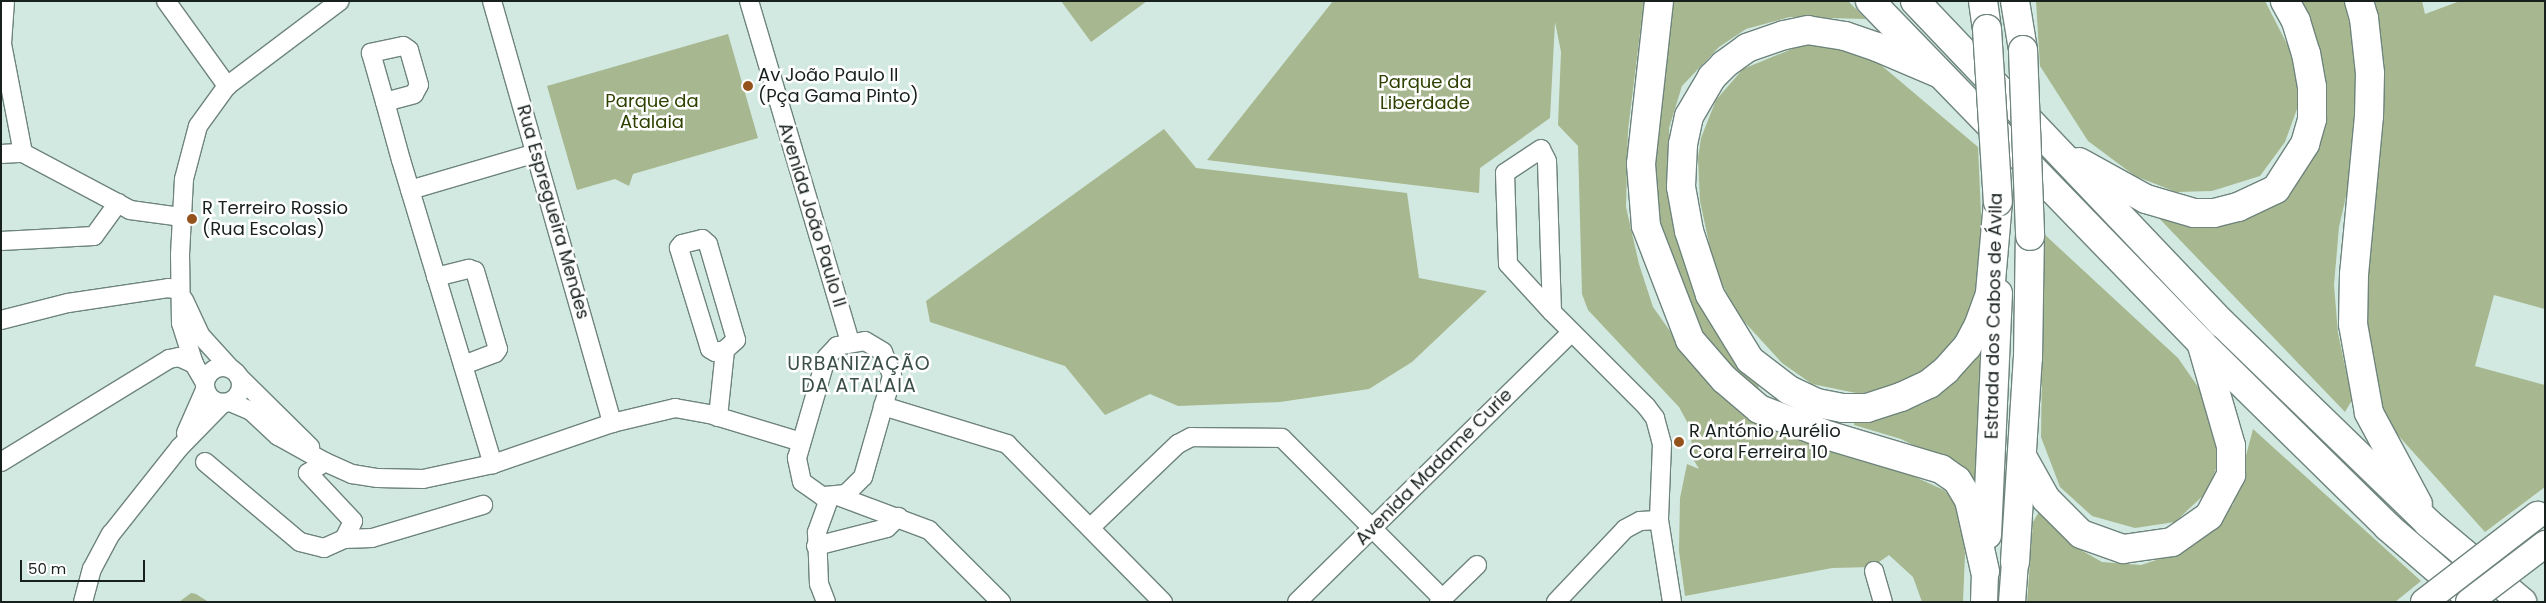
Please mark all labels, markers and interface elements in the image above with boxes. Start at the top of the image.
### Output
place label: Av João Paulo II (Pça Gama Pinto) [758,65,919,108]
park label: Parque da Liberdade [1378,72,1472,115]
marker: Av João Paulo II (Pça Gama Pinto) [742,80,754,92]
park label: Parque da Atalaia [605,91,699,134]
street label: Rua Espregueira Mendes [512,102,594,322]
street label: Avenida João Paulo II [774,120,850,310]
street label: Estrada dos Cabos de Ávila [1981,193,2007,439]
place label: R Terreiro Rossio (Rua Escolas) [202,198,348,240]
marker: R Terreiro Rossio (Rua Escolas) [186,213,198,225]
district label: URBANIZAÇÃO DA ATALAIA [786,353,932,397]
street label: Avenida Madame Curie [1351,384,1517,550]
place label: R António Aurélio Cora Ferreira 10 [1689,421,1841,464]
marker: R António Aurélio Cora Ferreira 10 [1673,436,1685,448]
scale bar [22,550,148,582]
text: 50 m [28,558,66,579]

